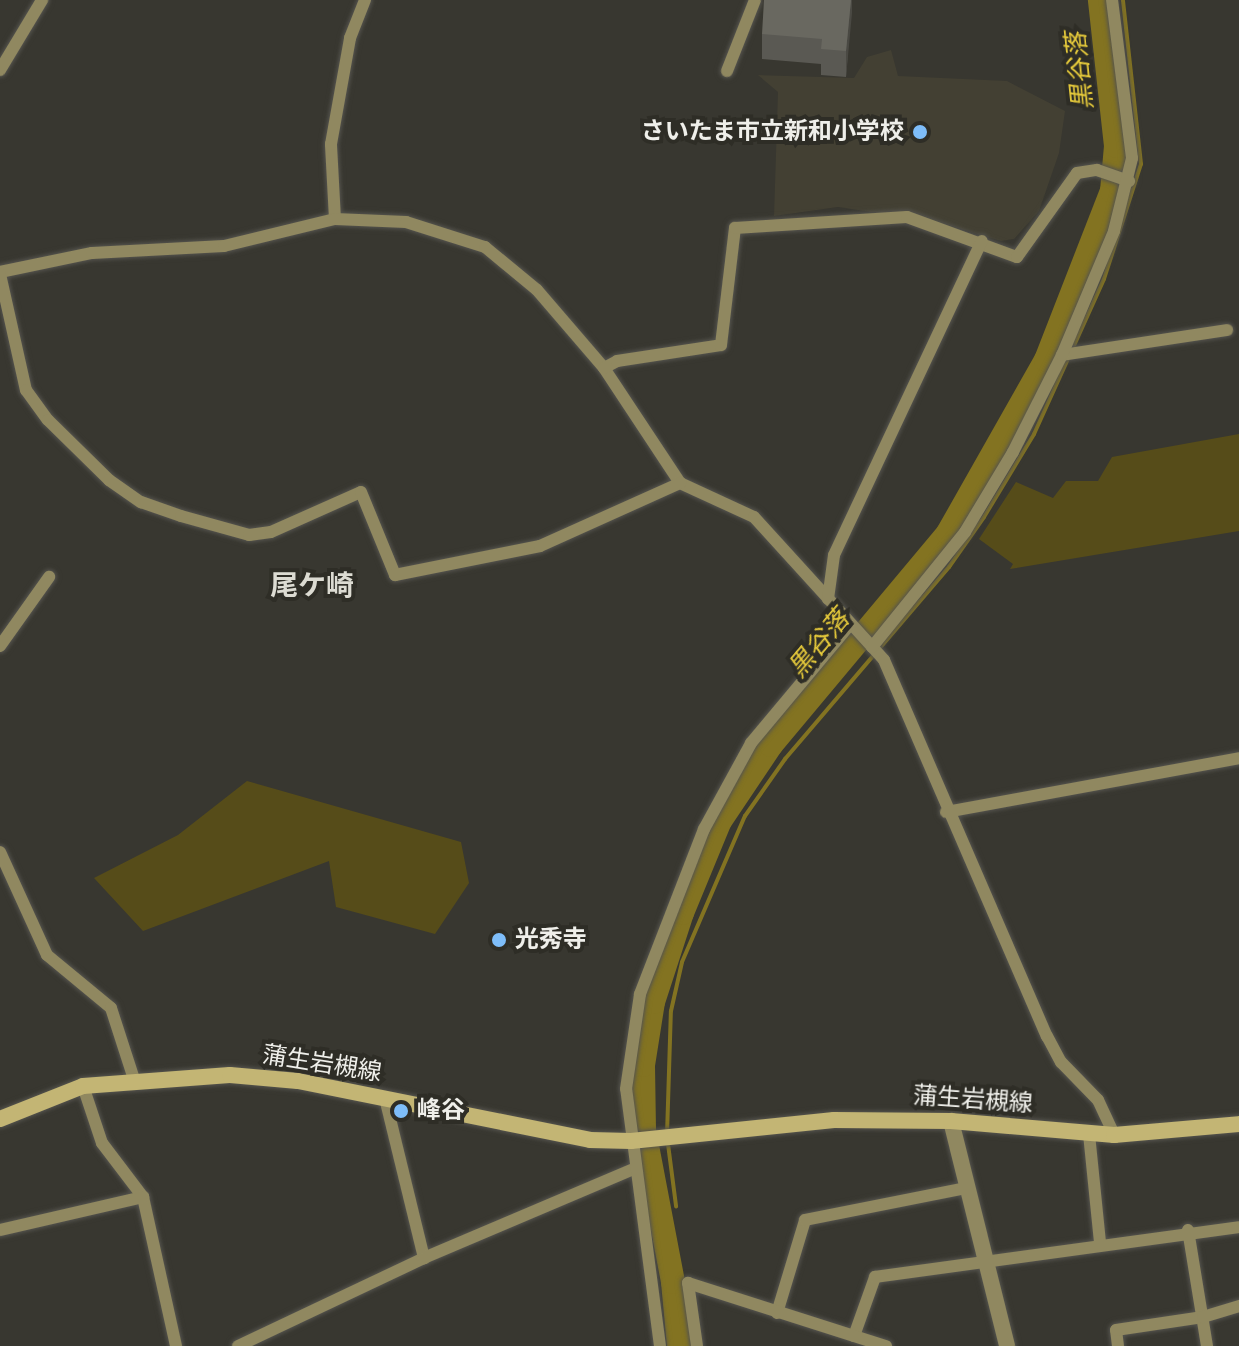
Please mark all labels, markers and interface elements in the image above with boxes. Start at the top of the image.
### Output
water label: 黒谷落 [1060,31,1100,111]
place label: さいたま市立新和小学校 [640,118,904,146]
marker: さいたま市立新和小学校 [911,123,929,141]
district label: 尾ケ崎 [270,569,354,603]
water label: 黒谷落 [782,604,856,684]
place label: 光秀寺 [515,926,587,954]
marker: 光秀寺 [490,931,508,949]
street label: 蒲生岩槻線 [260,1040,384,1088]
street label: 蒲生岩槻線 [912,1081,1034,1119]
place label: 峰谷 [417,1097,465,1125]
marker: 峰谷 [392,1102,410,1120]

